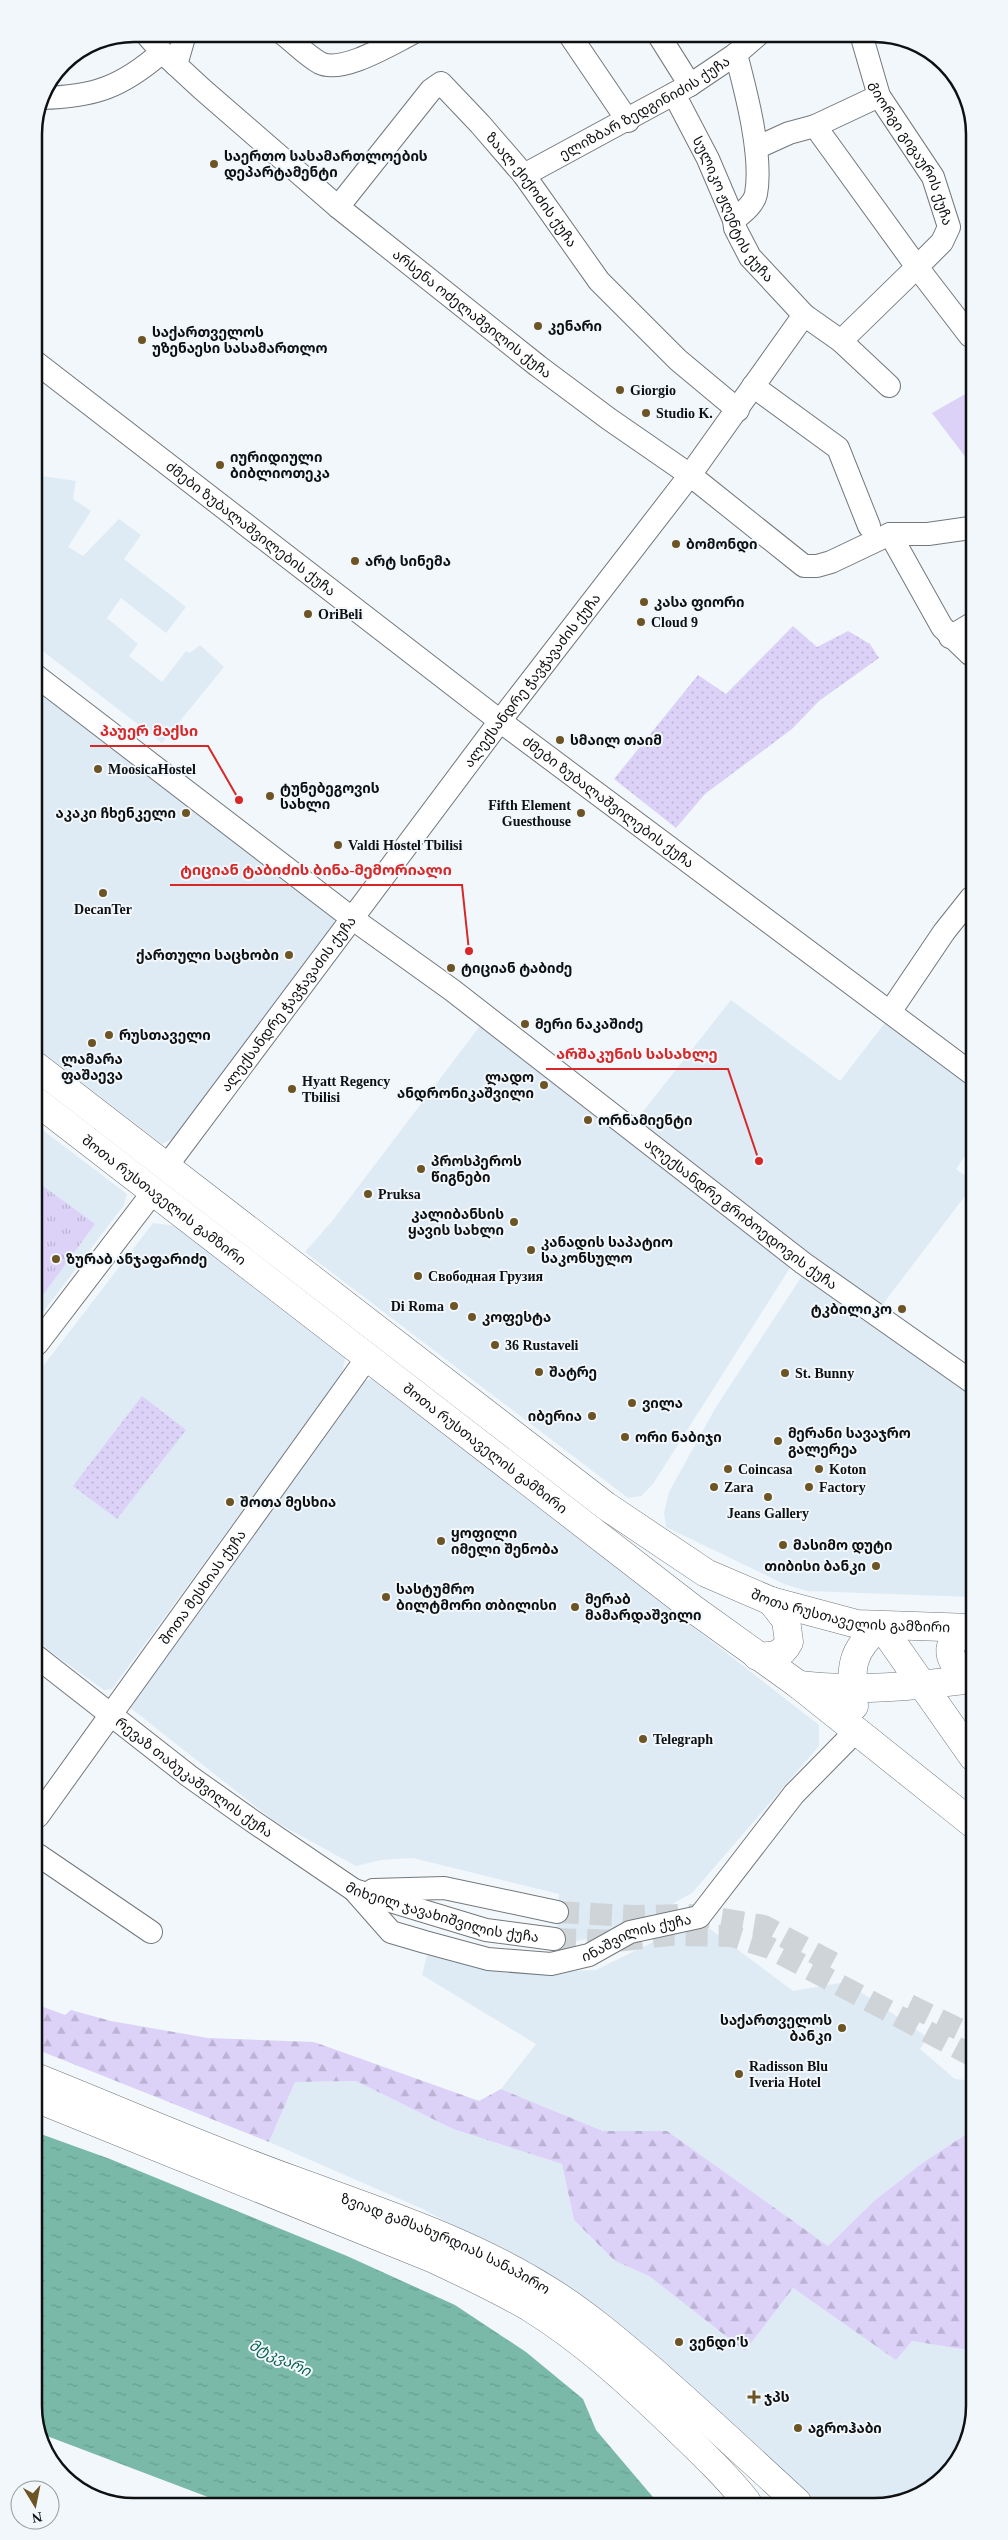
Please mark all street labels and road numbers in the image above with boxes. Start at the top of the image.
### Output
street label: ელიზბარ ზედგინიძის ქუჩა [557,53,732,163]
street label: გიორგი გიგაურის ქუჩა [867,80,955,227]
street label: ზაალ ქიქოძის ქუჩა [483,130,580,250]
street label: სულიკო ჟღენტის ქუჩა [690,134,777,285]
street label: არსენა ოძელაშვილის ქუჩა [390,246,554,381]
street label: ძმები ზუბალაშვილების ქუჩა [163,458,338,599]
street label: ალექსანდრე ჭავჭავაძის ქუჩა [461,590,603,770]
street label: ძმები ზუბალაშვილების ქუჩა [520,733,697,871]
street label: ალექსანდრე ჭავჭავაძის ქუჩა [218,913,359,1094]
street label: შოთა რუსთაველის გამზირი [79,1132,249,1268]
street label: ალექსანდრე გრიბოედოვის ქუჩა [642,1135,840,1292]
street label: შოთა რუსთაველის გამზირი [401,1380,570,1516]
street label: შოთა მესხიას ქუჩა [156,1527,249,1647]
street label: შოთა რუსთაველის გამზირი [749,1586,950,1635]
street label: რევაზ თაბუკაშვილის ქუჩა [113,1714,276,1840]
street label: მიხეილ ჯავახიშვილის ქუჩა [343,1879,540,1944]
street label: ინაშვილის ქუჩა [580,1911,692,1964]
street label: ზვიად გამსახურდიას სანაპირო [339,2191,553,2297]

